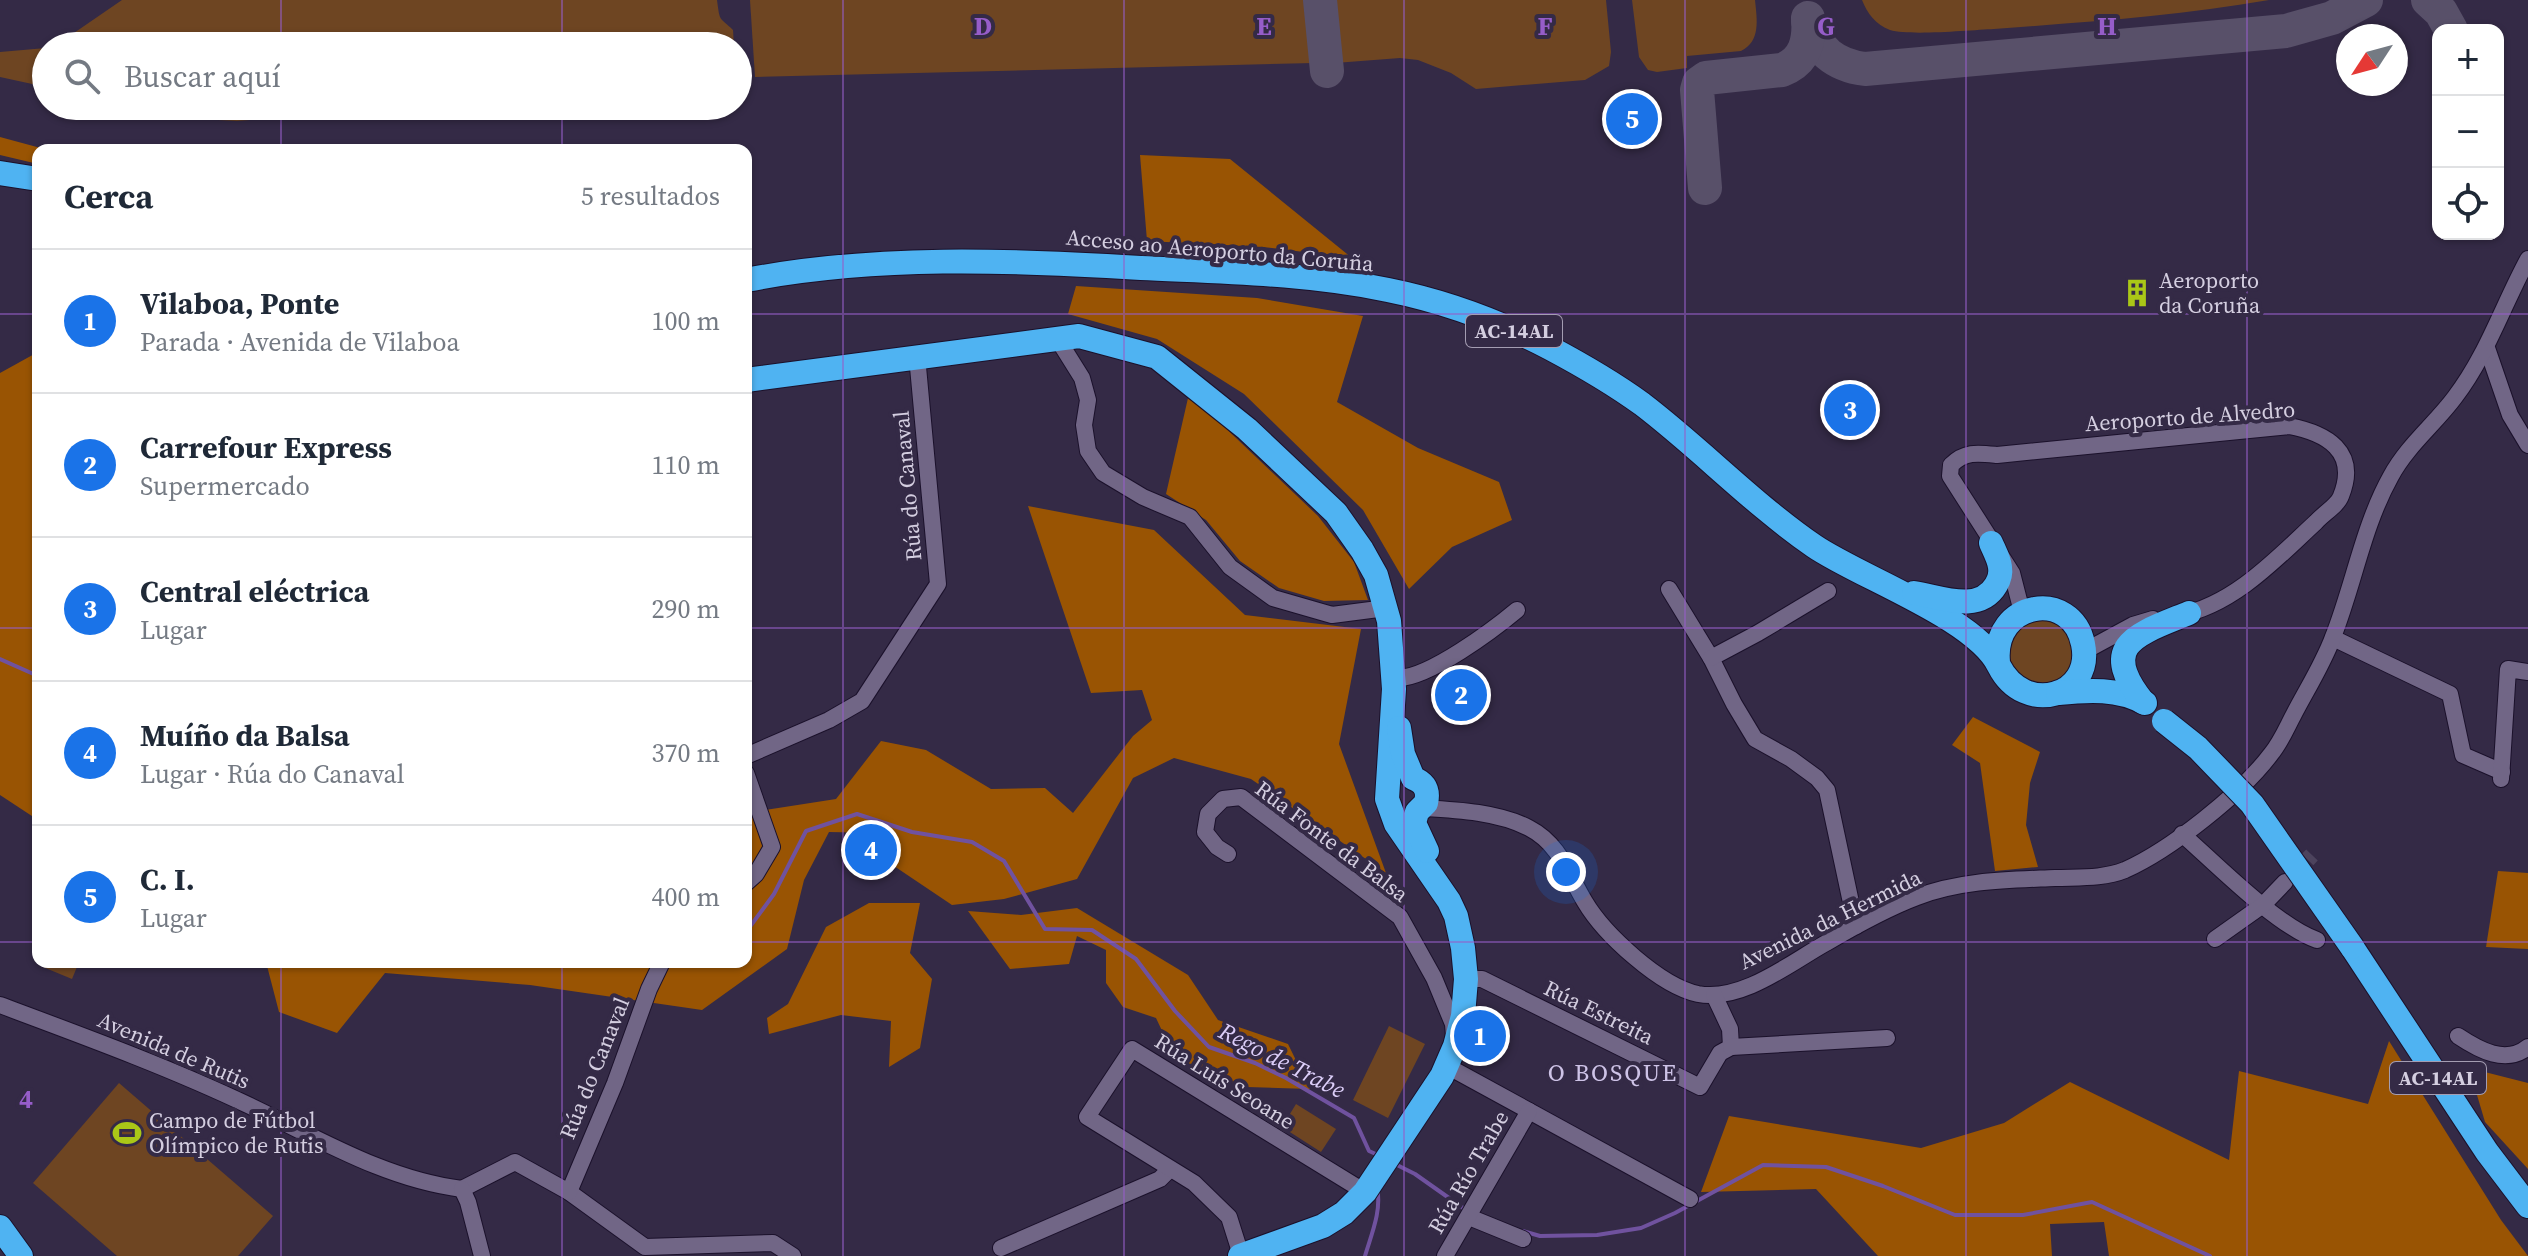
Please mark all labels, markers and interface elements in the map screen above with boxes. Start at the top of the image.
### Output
text: D [974,8,992,44]
text: E [1256,8,1272,44]
text: F [1537,8,1553,44]
text: G [1817,8,1835,44]
text: H [2097,8,2117,44]
north arrow [2336,24,2408,96]
map controls [2432,24,2504,240]
button: + [2432,24,2504,96]
search box [32,32,752,120]
icon: search [60,54,104,98]
text: Buscar aquí [124,56,281,97]
pin: 5 [1606,89,1658,149]
button: − [2432,96,2504,168]
button: locate [2432,168,2504,240]
text: Cerca [64,173,153,219]
text: 5 resultados [581,178,720,214]
street label: Acceso ao Aeroporto da Coruña [1065,222,1376,278]
place label: Aeroporto da Coruña [2159,265,2261,320]
building icon: Aeroporto da Coruña [2122,278,2152,308]
text: Vilaboa, Ponte [140,283,339,324]
text: 1 [83,303,97,339]
text: 100 m [652,303,720,339]
road number: AC-14AL [1466,315,1562,347]
text: Parada · Avenida de Vilaboa [140,324,460,360]
pin: 3 [1824,380,1876,440]
street label: Aeroporto de Alvedro [2084,394,2296,438]
street label: Rúa do Canaval [885,410,929,562]
text: Carrefour Express [140,427,392,468]
text: 2 [83,447,97,483]
text: 110 m [652,447,720,483]
text: Supermercado [140,468,310,504]
text: Central eléctrica [140,571,370,612]
text: 3 [83,591,97,627]
text: 290 m [652,591,720,627]
text: Lugar [140,612,207,648]
pin: 2 [1435,665,1487,725]
text: Muíño da Balsa [140,715,350,756]
text: 4 [83,735,97,771]
text: 370 m [652,735,720,771]
text: Lugar · Rúa do Canaval [140,756,405,792]
street label: Rúa Fonte da Balsa [1249,773,1415,909]
pin: 4 [845,820,897,880]
your location [1546,852,1586,892]
text: C. I. [140,859,195,900]
street label: Avenida da Hermida [1734,861,1927,976]
text: 5 [83,879,97,915]
text: 400 m [652,879,720,915]
text: Lugar [140,900,207,936]
street label: Rúa Estreita [1539,973,1660,1052]
street label: Rúa do Canaval [552,993,636,1143]
street label: Avenida de Rutis [93,1004,255,1096]
pin: 1 [1454,1006,1506,1066]
water label: Rego de Trabe [1212,1014,1351,1106]
street label: Rúa Luís Seoane [1149,1026,1301,1136]
district label: O BOSQUE [1548,1056,1678,1089]
road number: AC-14AL [2390,1062,2486,1094]
text: 4 [19,1081,33,1117]
place label: Campo de Fútbol Olímpico de Rutis [149,1105,323,1160]
street label: Rúa Río Trabe [1421,1105,1515,1239]
sports icon: Campo de Fútbol Olímpico de Rutis [112,1118,142,1148]

